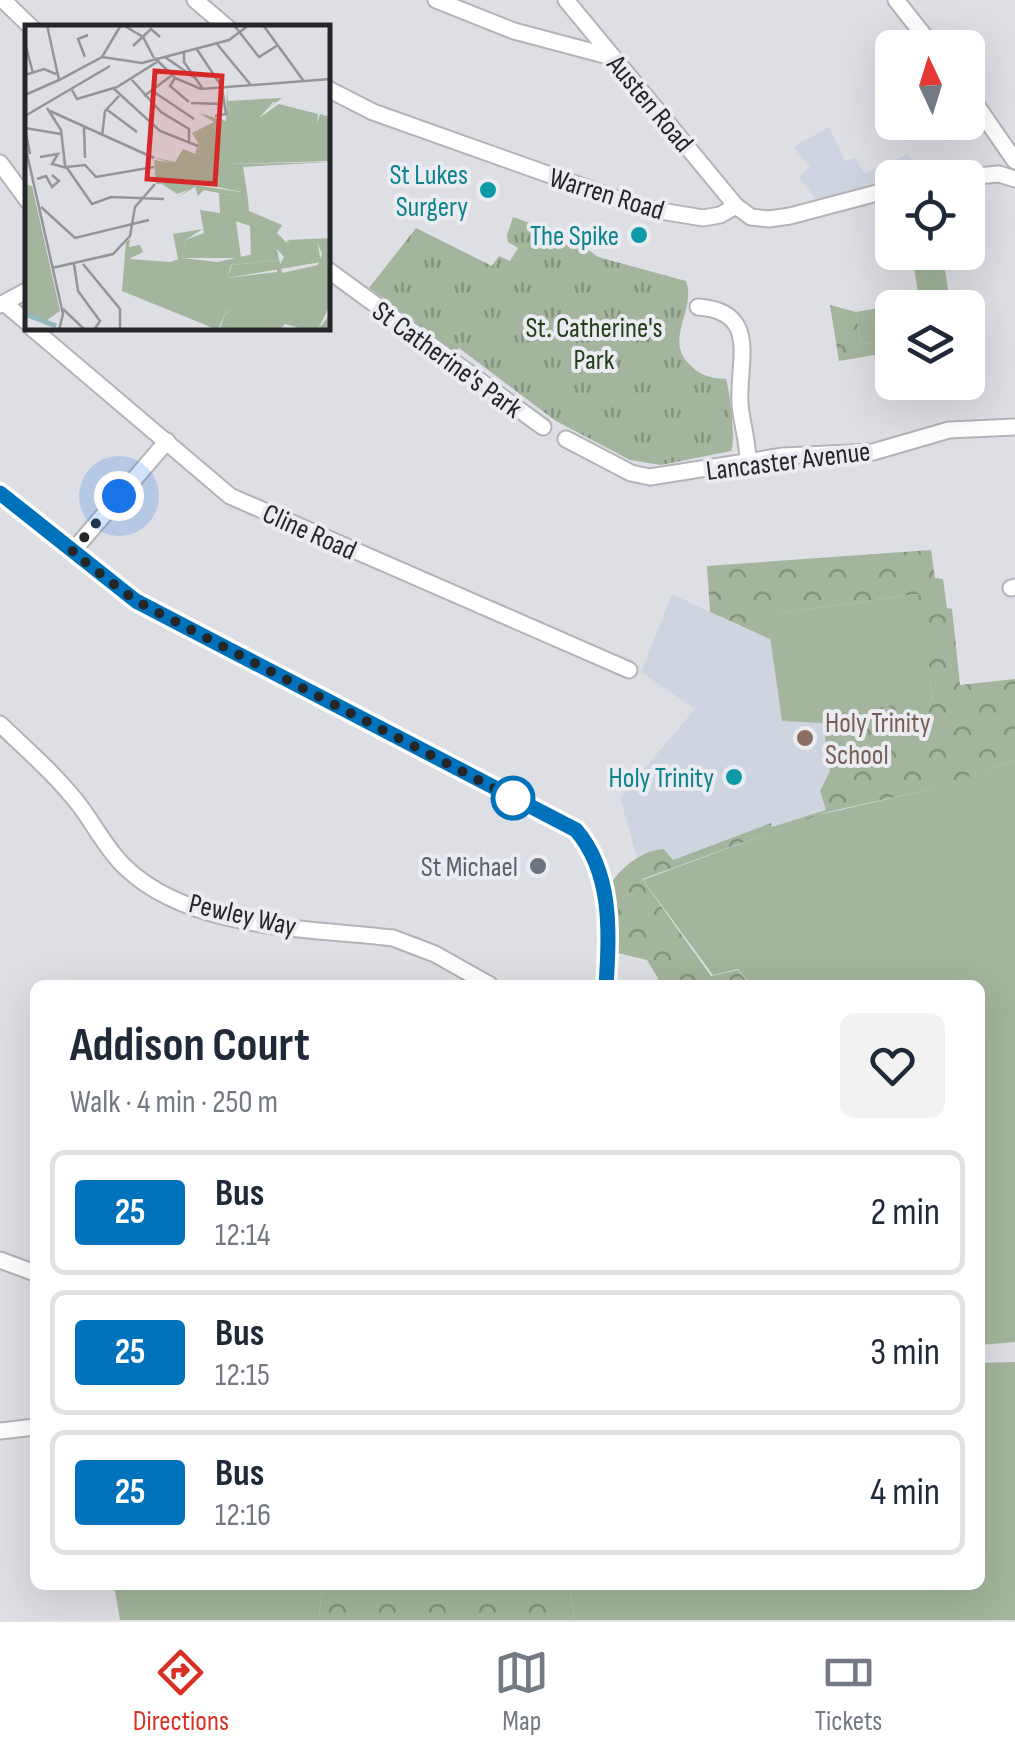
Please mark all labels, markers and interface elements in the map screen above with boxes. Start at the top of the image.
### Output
inset map [25,25,330,330]
north arrow [875,30,985,140]
map controls [875,30,985,400]
street label: Austen Road [599,48,700,159]
place label: St Lukes Surgery [389,159,468,224]
button: locate [875,160,985,270]
street label: Warren Road [545,161,668,227]
marker: St Lukes Surgery [477,179,499,201]
place label: The Spike [530,220,619,253]
marker: The Spike [628,224,650,246]
button: layers [875,290,985,400]
street label: St Catherine's Park [366,295,529,426]
park label: St. Catherine's Park [525,312,663,377]
street label: Lancaster Avenue [704,435,872,488]
your location [94,471,144,521]
street label: Cline Road [257,497,361,568]
place label: Holy Trinity School [825,707,931,772]
marker: Holy Trinity School [794,727,816,749]
place label: Holy Trinity [609,762,714,795]
marker: Holy Trinity [723,766,745,788]
unlabelled marker [492,777,534,819]
place label: St Michael [421,851,518,884]
marker: St Michael [527,855,549,877]
street label: Pewley Way [186,887,300,944]
button: heart [840,1013,945,1118]
text: Addison Court [70,1017,310,1074]
text: Walk · 4 min · 250 m [70,1083,278,1122]
text: Bus [215,1171,264,1216]
text: 2 min [871,1190,940,1235]
text: 25 [115,1191,145,1234]
text: 12:14 [215,1216,270,1255]
text: Bus [215,1311,264,1356]
text: 3 min [870,1330,940,1375]
text: 25 [115,1331,145,1374]
text: 12:15 [215,1356,270,1395]
text: Bus [215,1451,264,1496]
text: 4 min [870,1470,940,1515]
text: 25 [115,1471,145,1514]
text: 12:16 [215,1496,271,1535]
tab: Directions [133,1645,229,1738]
tab: Map [494,1645,549,1738]
tab: Tickets [815,1645,882,1738]

